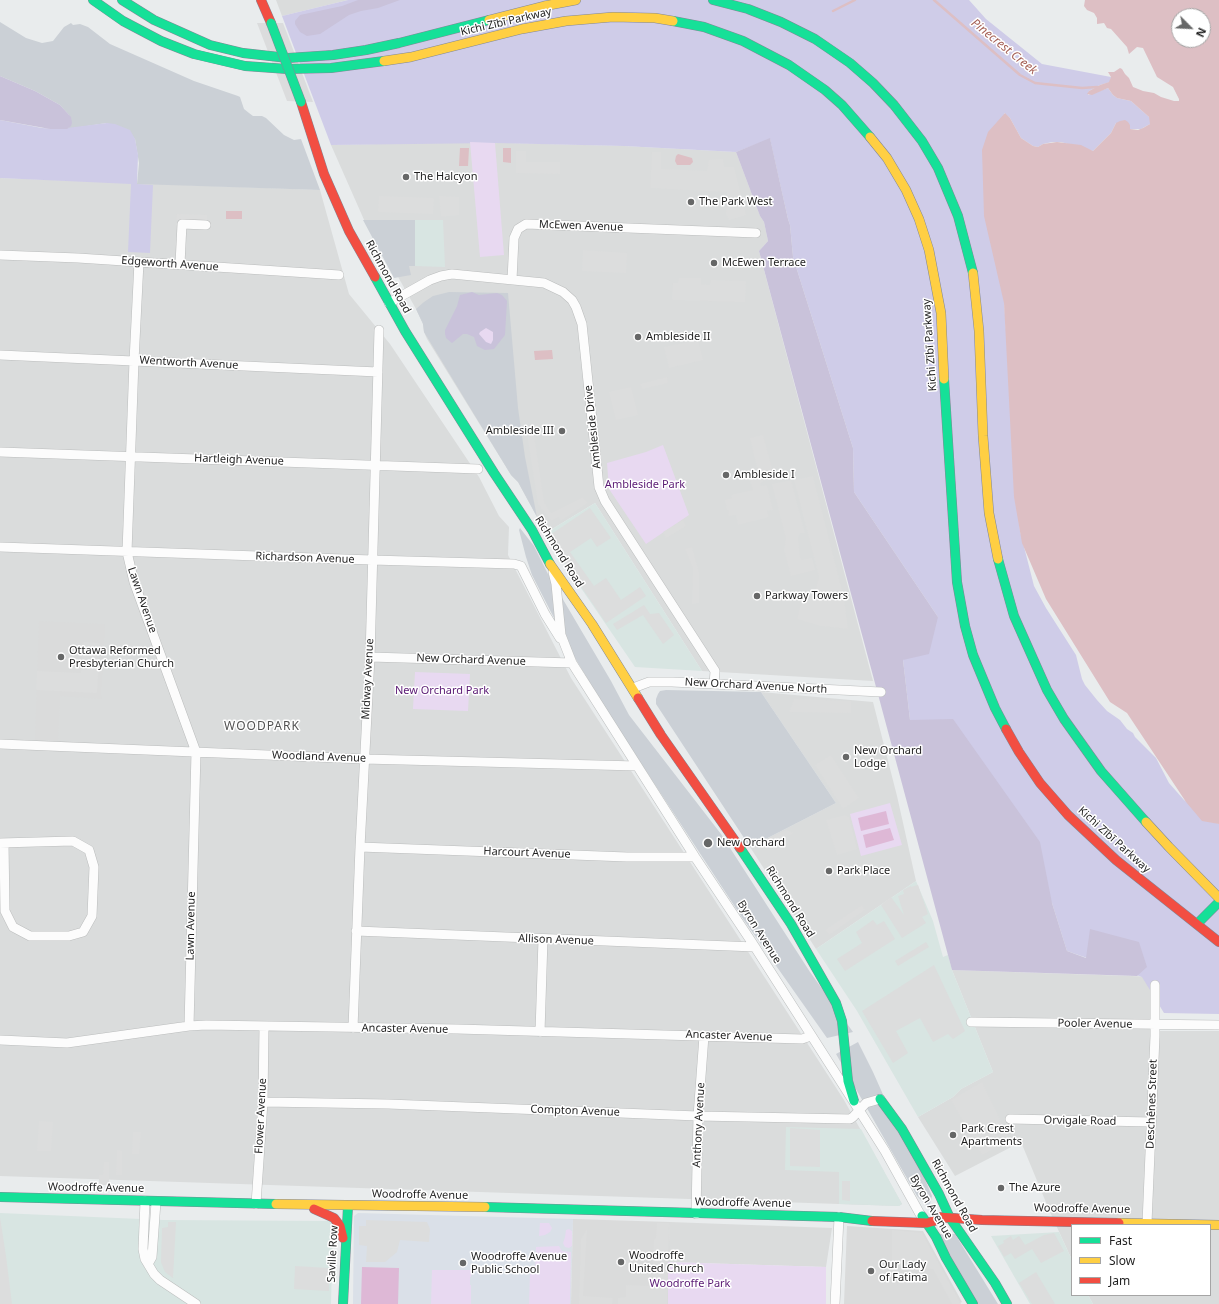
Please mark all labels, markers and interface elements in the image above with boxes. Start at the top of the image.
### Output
street label: Kichi Zībī Parkway [459,5,553,39]
north arrow [1171,8,1211,48]
water label: Pinecrest Creek [968,16,1040,78]
text: N [1193,26,1210,40]
place label: The Halcyon [414,170,477,184]
marker: The Halcyon [401,172,411,182]
place label: The Park West [699,195,773,209]
marker: The Park West [686,197,696,207]
street label: McEwen Avenue [539,218,623,234]
street label: Richmond Road [362,238,414,316]
street label: Edgeworth Avenue [121,254,219,274]
place label: McEwen Terrace [722,256,806,270]
marker: McEwen Terrace [709,258,719,268]
street label: Kichi Zībī Parkway [920,298,940,392]
place label: Ambleside II [646,330,711,344]
marker: Ambleside II [633,332,643,342]
street label: Wentworth Avenue [139,354,239,372]
street label: Ambleside Drive [582,384,604,470]
place label: Ambleside III [486,424,554,438]
marker: Ambleside III [557,426,567,436]
street label: Hartleigh Avenue [194,452,284,468]
place label: Ambleside I [734,468,795,482]
marker: Ambleside I [721,470,731,480]
park label: Ambleside Park [605,478,685,492]
street label: Richmond Road [532,514,586,590]
street label: Richardson Avenue [255,550,355,566]
street label: Lawn Avenue [125,565,159,635]
place label: Parkway Towers [765,589,848,603]
marker: Parkway Towers [752,591,762,601]
street label: Midway Avenue [359,638,377,720]
place label: Ottawa Reformed Presbyterian Church [69,644,174,670]
street label: New Orchard Avenue [416,651,526,669]
marker: Ottawa Reformed Presbyterian Church [56,652,66,662]
street label: New Orchard Avenue North [684,676,828,696]
park label: New Orchard Park [395,684,489,698]
district label: WOODPARK [224,720,300,734]
place label: New Orchard Lodge [854,744,922,770]
street label: Woodland Avenue [272,749,366,765]
marker: New Orchard Lodge [841,752,851,762]
street label: Kichi Zībī Parkway [1075,804,1153,876]
place label: New Orchard [717,836,785,850]
marker: New Orchard [702,837,714,849]
street label: Harcourt Avenue [483,845,571,861]
street label: Richmond Road [763,864,817,940]
place label: Park Place [837,864,890,878]
marker: Park Place [824,866,834,876]
street label: Lawn Avenue [184,891,198,961]
street label: Byron Avenue [734,898,784,966]
street label: Allison Avenue [518,932,594,948]
street label: Pooler Avenue [1057,1017,1133,1031]
street label: Ancaster Avenue [362,1022,448,1036]
street label: Ancaster Avenue [685,1028,773,1044]
street label: Deschênes Street [1144,1059,1160,1149]
street label: Flower Avenue [252,1078,270,1154]
street label: Anthony Avenue [690,1082,708,1168]
street label: Compton Avenue [530,1103,620,1119]
street label: Orvigale Road [1043,1114,1117,1128]
place label: Park Crest Apartments [961,1122,1022,1148]
marker: Park Crest Apartments [948,1130,958,1140]
street label: Richmond Road [928,1157,980,1235]
street label: Byron Avenue [907,1173,955,1241]
street label: Woodroffe Avenue [48,1181,144,1195]
place label: The Azure [1009,1181,1061,1195]
marker: The Azure [996,1183,1006,1193]
street label: Woodroffe Avenue [372,1188,468,1202]
street label: Woodroffe Avenue [695,1196,791,1210]
street label: Woodroffe Avenue [1034,1202,1130,1216]
legend [1071,1224,1211,1296]
street label: Saville Row [325,1225,341,1283]
text: Fast [1109,1232,1132,1249]
place label: Woodroffe United Church [629,1249,703,1275]
place label: Woodroffe Avenue Public School [471,1250,567,1276]
text: Slow [1109,1252,1135,1269]
marker: Woodroffe United Church [616,1257,626,1267]
marker: Woodroffe Avenue Public School [458,1258,468,1268]
place label: Our Lady of Fatima [879,1258,927,1284]
marker: Our Lady of Fatima [866,1266,876,1276]
text: Jam [1109,1272,1130,1289]
park label: Woodroffe Park [650,1277,730,1291]

